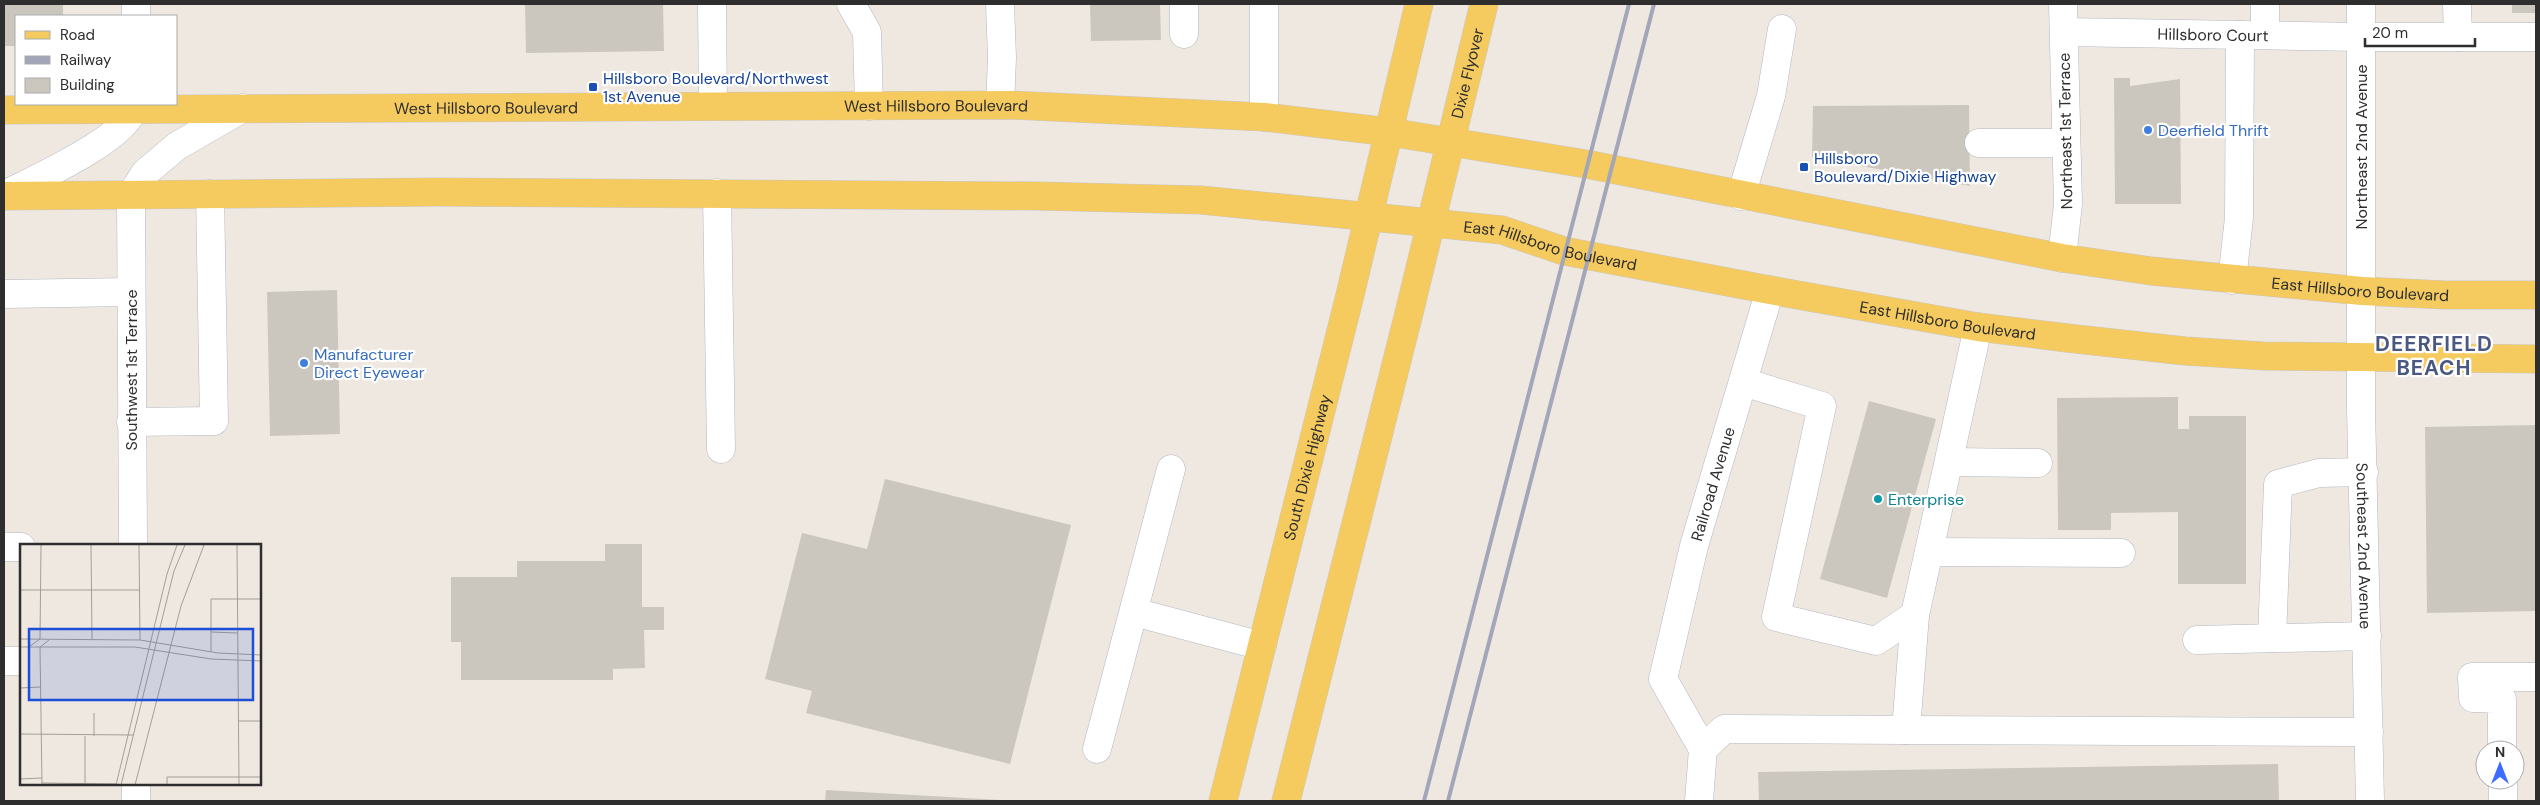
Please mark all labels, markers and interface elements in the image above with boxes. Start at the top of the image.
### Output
legend [15,15,178,105]
scale bar [2365,15,2475,47]
text: 20 m [2372,23,2408,43]
street label: Hillsboro Court [2157,24,2269,46]
text: Road [60,25,95,45]
street label: Dixie Flyover [1447,26,1489,121]
text: Railway [60,50,112,70]
street label: Northeast 1st Terrace [2054,53,2077,209]
street label: Northeast 2nd Avenue [2351,65,2372,230]
place label: Hillsboro Boulevard/Northwest 1st Avenue [603,68,829,107]
text: Building [60,75,115,95]
marker: Hillsboro Boulevard/Northwest 1st Avenue [587,81,599,93]
street label: West Hillsboro Boulevard [844,95,1028,117]
street label: West Hillsboro Boulevard [394,97,578,119]
place label: Deerfield Thrift [2158,120,2269,141]
marker: Deerfield Thrift [2142,124,2154,136]
place label: Hillsboro Boulevard/Dixie Highway [1814,148,1996,187]
marker: Hillsboro Boulevard/Dixie Highway [1798,161,1810,173]
street label: East Hillsboro Boulevard [1463,216,1639,276]
street label: East Hillsboro Boulevard [2271,272,2450,306]
street label: Southwest 1st Terrace [121,289,142,451]
street label: East Hillsboro Boulevard [1858,296,2037,345]
district label: DEERFIELD BEACH [2375,330,2493,382]
place label: Manufacturer Direct Eyewear [314,344,425,383]
marker: Manufacturer Direct Eyewear [298,357,310,369]
street label: South Dixie Highway [1279,392,1336,543]
street label: Railroad Avenue [1686,424,1740,544]
street label: Southeast 2nd Avenue [2351,462,2376,629]
place label: Enterprise [1888,489,1964,510]
marker: Enterprise [1872,493,1884,505]
inset map [20,544,261,785]
north arrow [2475,740,2525,790]
text: N [2495,743,2505,761]

